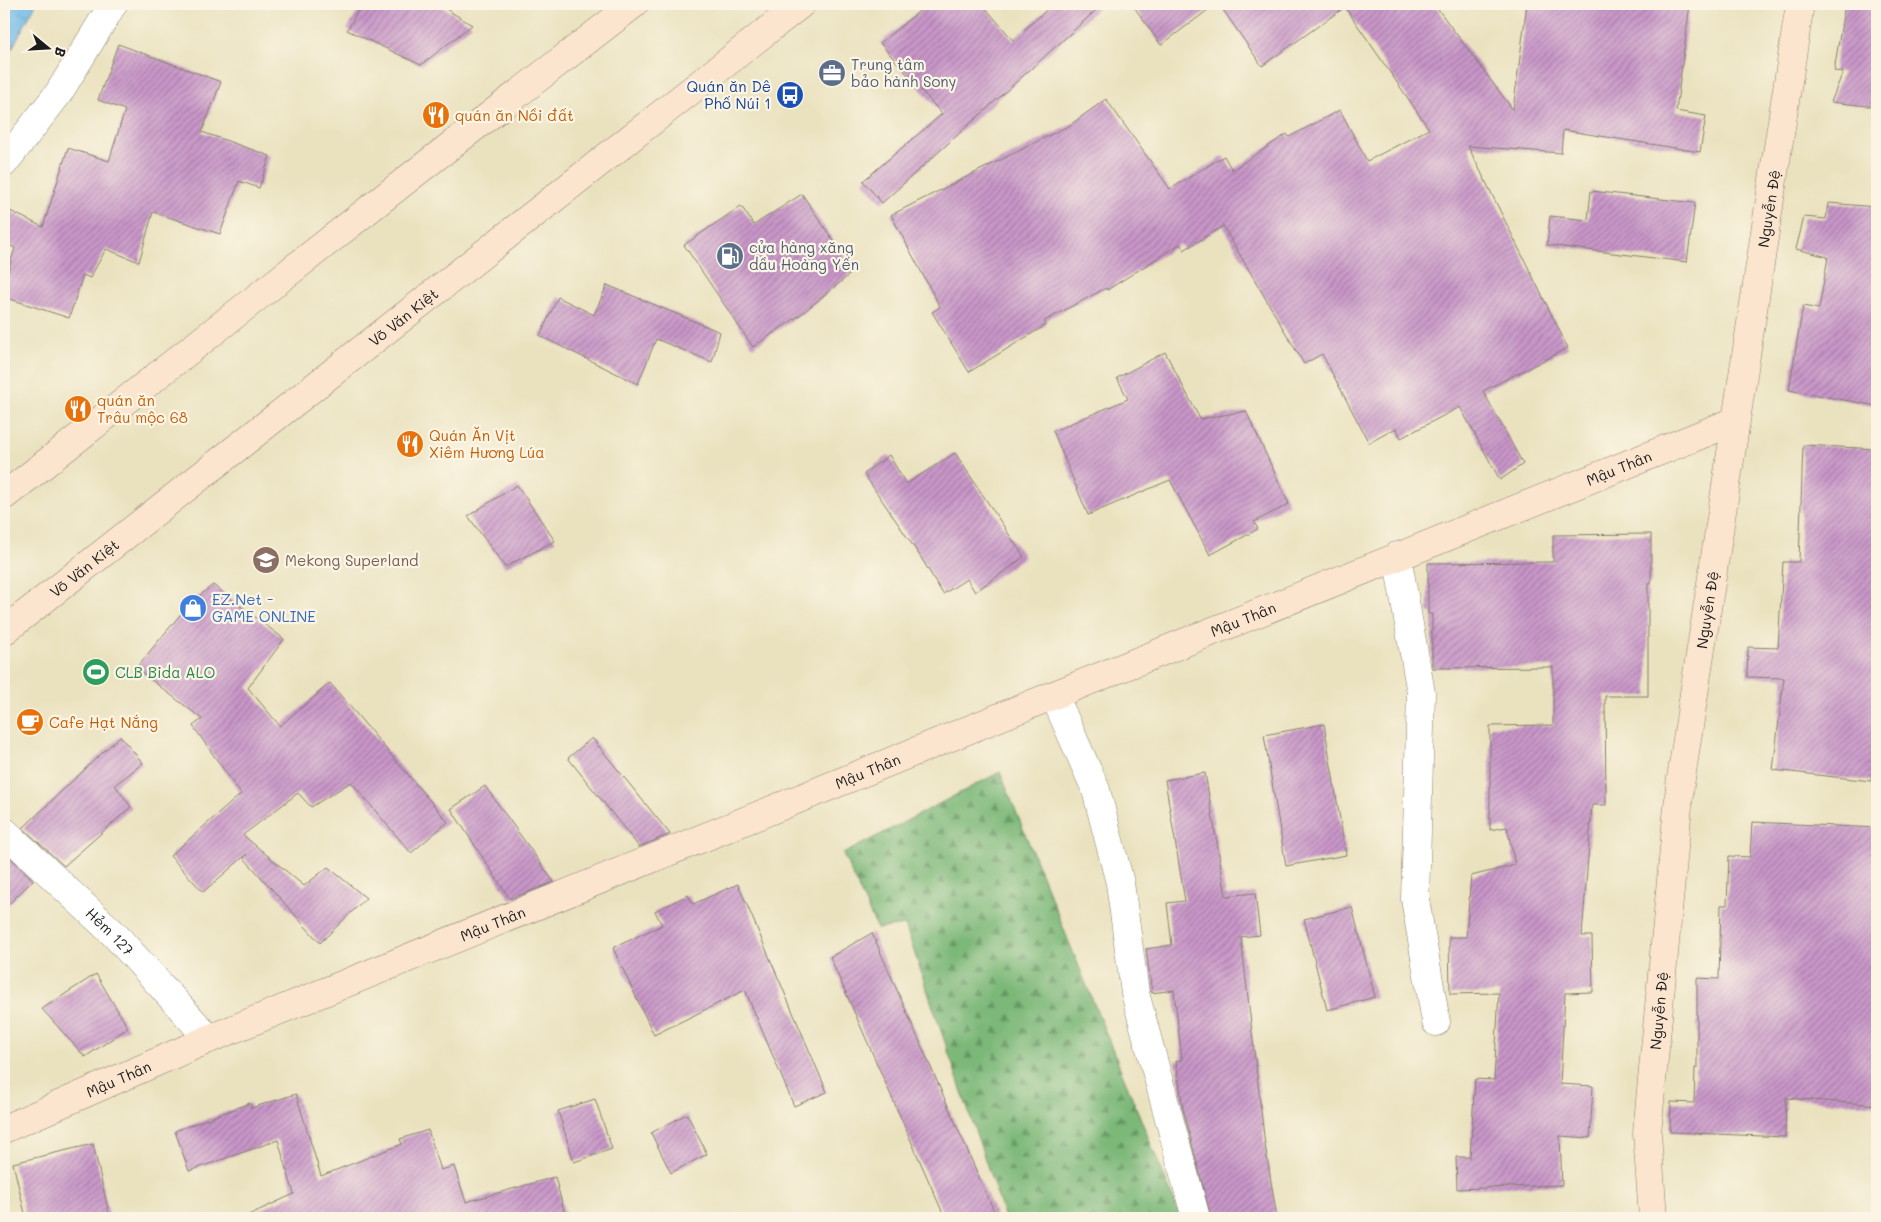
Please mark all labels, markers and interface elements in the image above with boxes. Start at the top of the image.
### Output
north arrow [22,22,72,72]
text: B [50,45,71,60]
place label: Trung tâm bảo hành Sony [851,54,957,91]
office icon: Trung tâm bảo hành Sony [817,58,847,88]
place label: Quán ăn Dê Phố Núi 1 [687,76,771,113]
bus stop icon: Quán ăn Dê Phố Núi 1 [775,80,805,110]
restaurant icon: quán ăn Nồi đất [421,100,451,130]
place label: quán ăn Nồi đất [455,105,574,125]
street label: Nguyễn Đệ [1753,168,1784,249]
place label: cửa hàng xăng dầu Hoàng Yến [749,237,859,274]
fuel station icon: cửa hàng xăng dầu Hoàng Yến [715,241,745,271]
street label: Võ Văn Kiệt [364,283,442,350]
place label: quán ăn Trâu mộc 68 [97,390,188,427]
restaurant icon: quán ăn Trâu mộc 68 [63,394,93,424]
place label: Quán Ăn Vịt Xiêm Hương Lúa [429,425,545,462]
restaurant icon: Quán Ăn Vịt Xiêm Hương Lúa [395,429,425,459]
street label: Mậu Thân [1583,446,1654,490]
street label: Võ Văn Kiệt [45,534,123,601]
school or university icon: Mekong Superland [251,545,281,575]
place label: Mekong Superland [285,550,419,570]
street label: Nguyễn Đệ [1691,570,1723,650]
place label: EZ.Net - GAME ONLINE [212,589,316,626]
shop icon: EZ.Net - GAME ONLINE [178,593,208,623]
street label: Mậu Thân [1207,597,1279,641]
sports icon: CLB Bida ALO [81,657,111,687]
place label: CLB Bida ALO [115,662,216,682]
cafe icon: Cafe Hạt Nắng [15,707,45,737]
place label: Cafe Hạt Nắng [49,712,158,732]
street label: Mậu Thân [832,749,903,793]
street label: Mậu Thân [457,901,528,946]
street label: Hẻm 127 [82,903,139,960]
street label: Nguyễn Đệ [1645,971,1672,1051]
street label: Mậu Thân [83,1056,154,1102]

